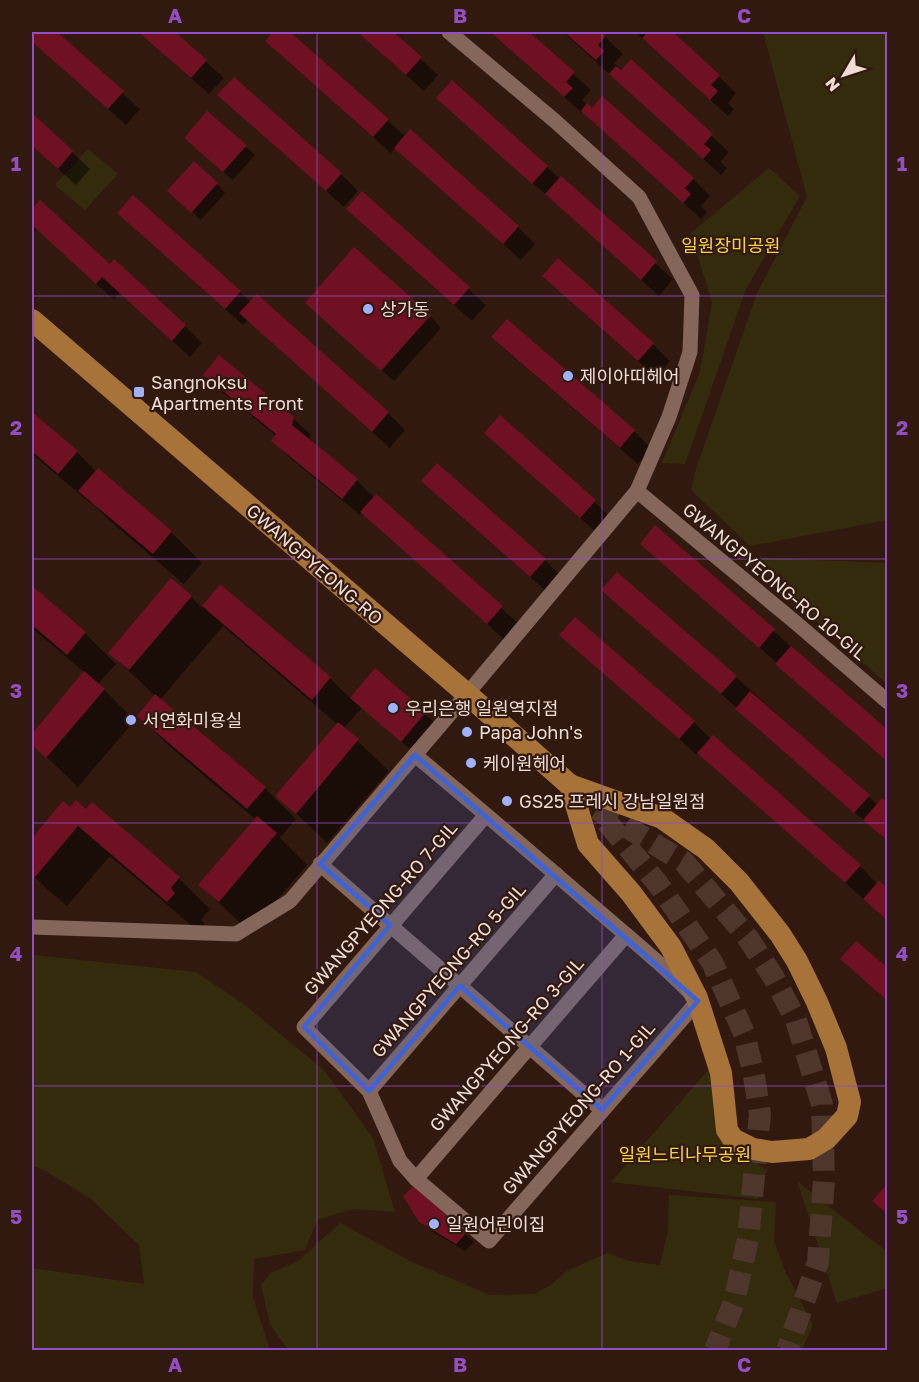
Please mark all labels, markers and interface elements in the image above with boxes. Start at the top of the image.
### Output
text: A [168,3,182,27]
text: B [453,3,467,27]
text: C [737,3,751,27]
north arrow [814,45,874,105]
text: N [821,73,844,95]
text: 1 [11,151,21,175]
text: 1 [897,151,907,175]
park label: 일원장미공원 [681,234,781,256]
place label: 상가동 [380,298,430,320]
marker: 상가동 [361,302,375,316]
place label: 제이아띠헤어 [580,365,679,387]
marker: 제이아띠헤어 [561,369,575,383]
place label: Sangnoksu Apartments Front [151,371,304,414]
marker: Sangnoksu Apartments Front [132,385,146,399]
text: 2 [10,415,22,439]
text: 2 [896,415,908,439]
street label: GWANGPYEONG-RO 10-GIL [679,498,871,664]
street label: GWANGPYEONG-RO [242,499,388,629]
text: 3 [10,678,22,702]
text: 3 [896,678,908,702]
place label: 우리은행 일원역지점 [405,697,559,719]
marker: 우리은행 일원역지점 [386,701,400,715]
place label: 서연화미용실 [143,709,242,731]
marker: 서연화미용실 [124,713,138,727]
place label: Papa John's [479,721,583,743]
marker: Papa John's [460,725,474,739]
place label: 케이원헤어 [483,752,566,774]
marker: 케이원헤어 [464,756,478,770]
place label: GS25 프레시 강남일원점 [519,790,706,812]
marker: GS25 프레시 강남일원점 [500,794,514,808]
street label: GWANGPYEONG-RO 7-GIL [299,817,461,999]
street label: GWANGPYEONG-RO 5-GIL [366,878,530,1062]
text: 4 [10,941,22,965]
text: 4 [896,941,908,965]
street label: GWANGPYEONG-RO 3-GIL [424,952,588,1136]
street label: GWANGPYEONG-RO 1-GIL [497,1017,659,1199]
park label: 일원느티나무공원 [619,1143,751,1165]
text: 5 [10,1204,22,1228]
text: 5 [896,1204,908,1228]
place label: 일원어린이집 [446,1213,545,1235]
marker: 일원어린이집 [427,1217,441,1231]
text: A [168,1352,182,1376]
text: B [453,1352,467,1376]
text: C [737,1352,751,1376]

